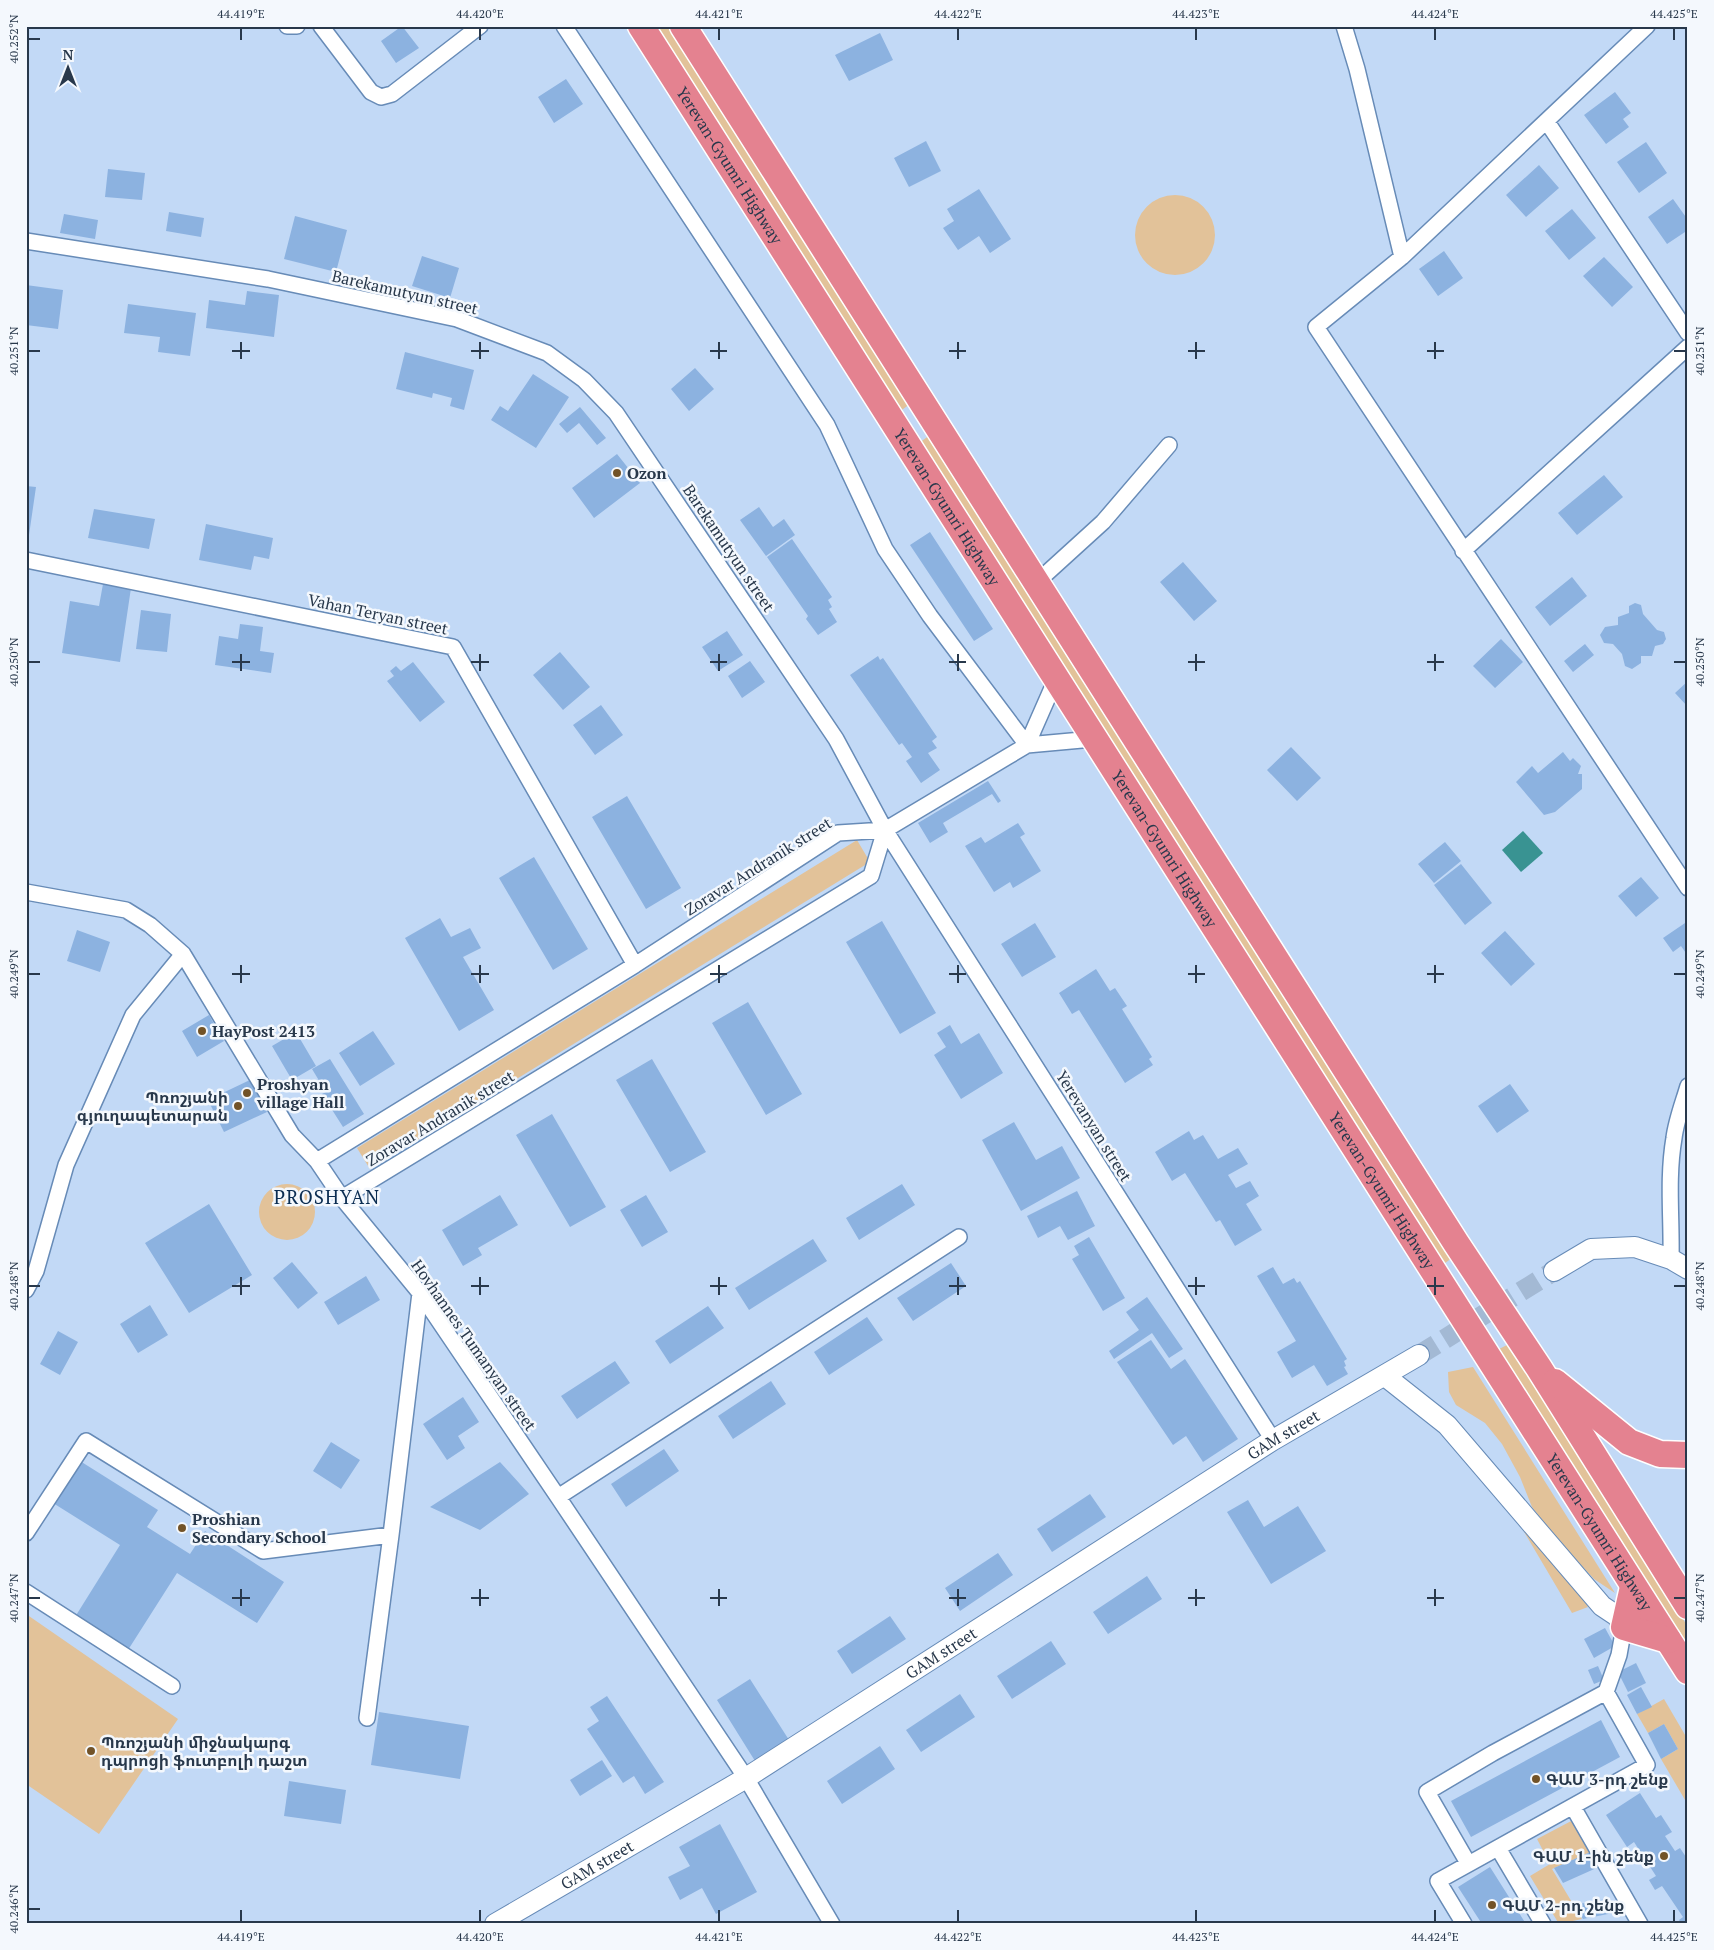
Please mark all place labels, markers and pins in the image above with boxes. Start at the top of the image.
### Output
place label: Ozon [627,462,667,484]
marker: Ozon [611,467,623,479]
place label: HayPost 2413 [212,1020,315,1042]
marker: HayPost 2413 [196,1025,208,1037]
place label: Proshyan village Hall [256,1073,344,1113]
place label: Պռոշյանի գյուղապետարան [77,1086,228,1126]
marker: Proshyan village Hall [241,1087,253,1099]
marker: Պռոշյանի գյուղապետարան [232,1100,244,1112]
place label: Proshian Secondary School [192,1508,326,1548]
marker: Proshian Secondary School [176,1522,188,1534]
place label: Պռոշյանի միջնակարգ դպրոցի ֆուտբոլի դաշտ [101,1731,307,1771]
marker: Պռոշյանի միջնակարգ դպրոցի ֆուտբոլի դաշտ [85,1745,97,1757]
place label: ԳԱՄ 3-րդ շենք [1546,1768,1668,1790]
marker: ԳԱՄ 3-րդ շենք [1530,1773,1542,1785]
place label: ԳԱՄ 1-ին շենք [1533,1845,1654,1867]
marker: ԳԱՄ 1-ին շենք [1658,1850,1670,1862]
place label: ԳԱՄ 2-րդ շենք [1502,1894,1624,1916]
marker: ԳԱՄ 2-րդ շենք [1486,1899,1498,1911]

